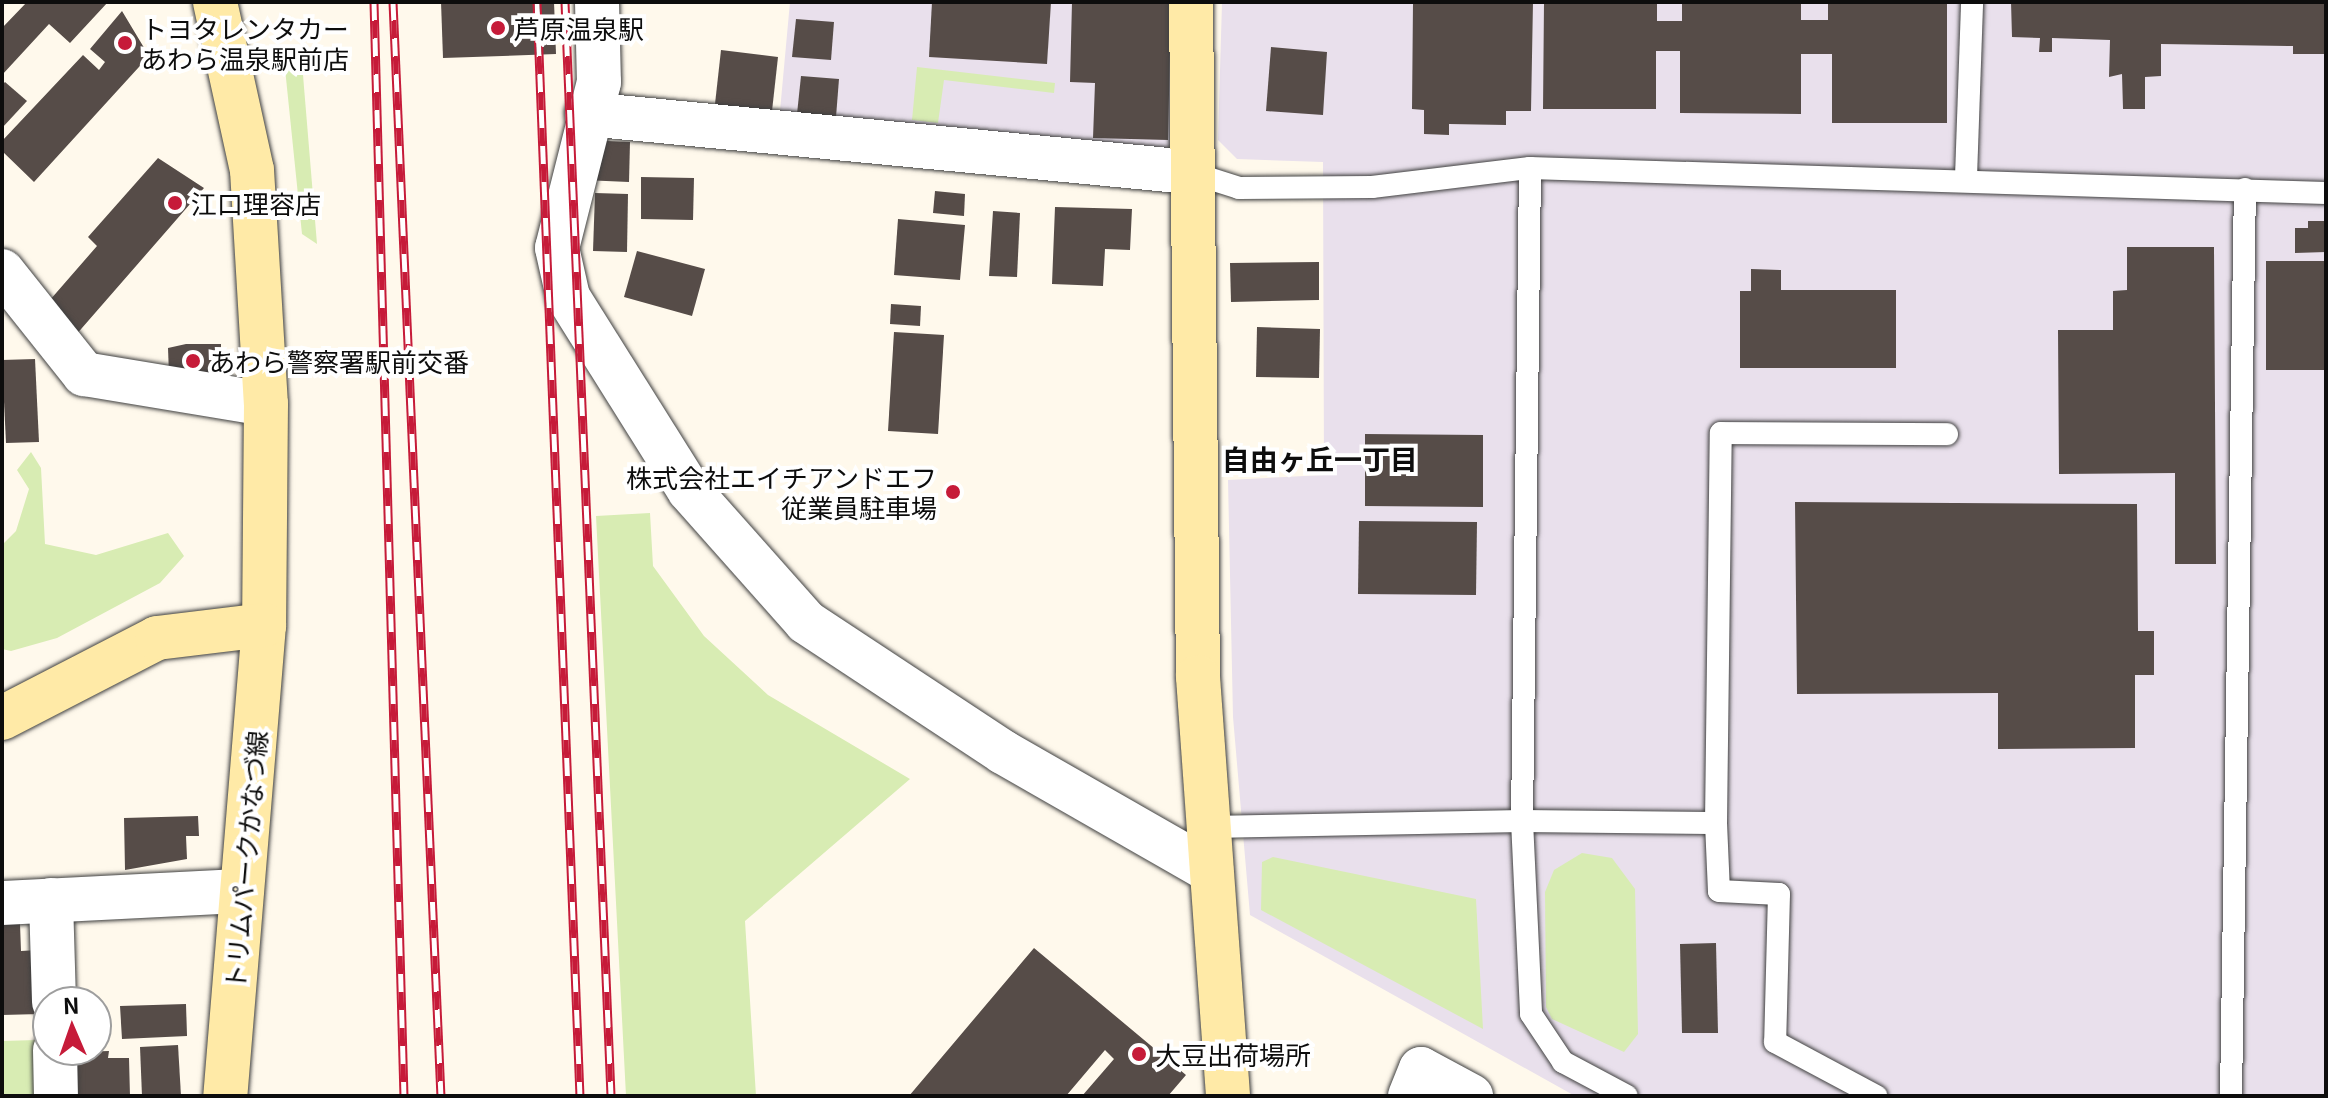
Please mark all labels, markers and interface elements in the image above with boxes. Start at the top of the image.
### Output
place label: トヨタレンタカー あわら温泉駅前店 [141,12,349,74]
place label: 芦原温泉駅 [514,12,644,44]
marker: 芦原温泉駅 [489,19,507,37]
marker: トヨタレンタカー あわら温泉駅前店 [116,34,134,52]
place label: 江口理容店 [191,187,321,219]
marker: 江口理容店 [166,194,184,212]
place label: あわら警察署駅前交番 [209,345,469,377]
marker: あわら警察署駅前交番 [184,352,202,370]
district label: 自由ヶ丘一丁目 [1222,441,1418,475]
place label: 株式会社エイチアンドエフ 従業員駐車場 [625,461,937,522]
marker: 株式会社エイチアンドエフ 従業員駐車場 [944,483,962,501]
street label: トリムパークかなづ線 [218,729,272,991]
north arrow [32,986,112,1066]
text: N [62,988,80,1020]
place label: 大豆出荷場所 [1155,1038,1311,1070]
marker: 大豆出荷場所 [1130,1045,1148,1063]

